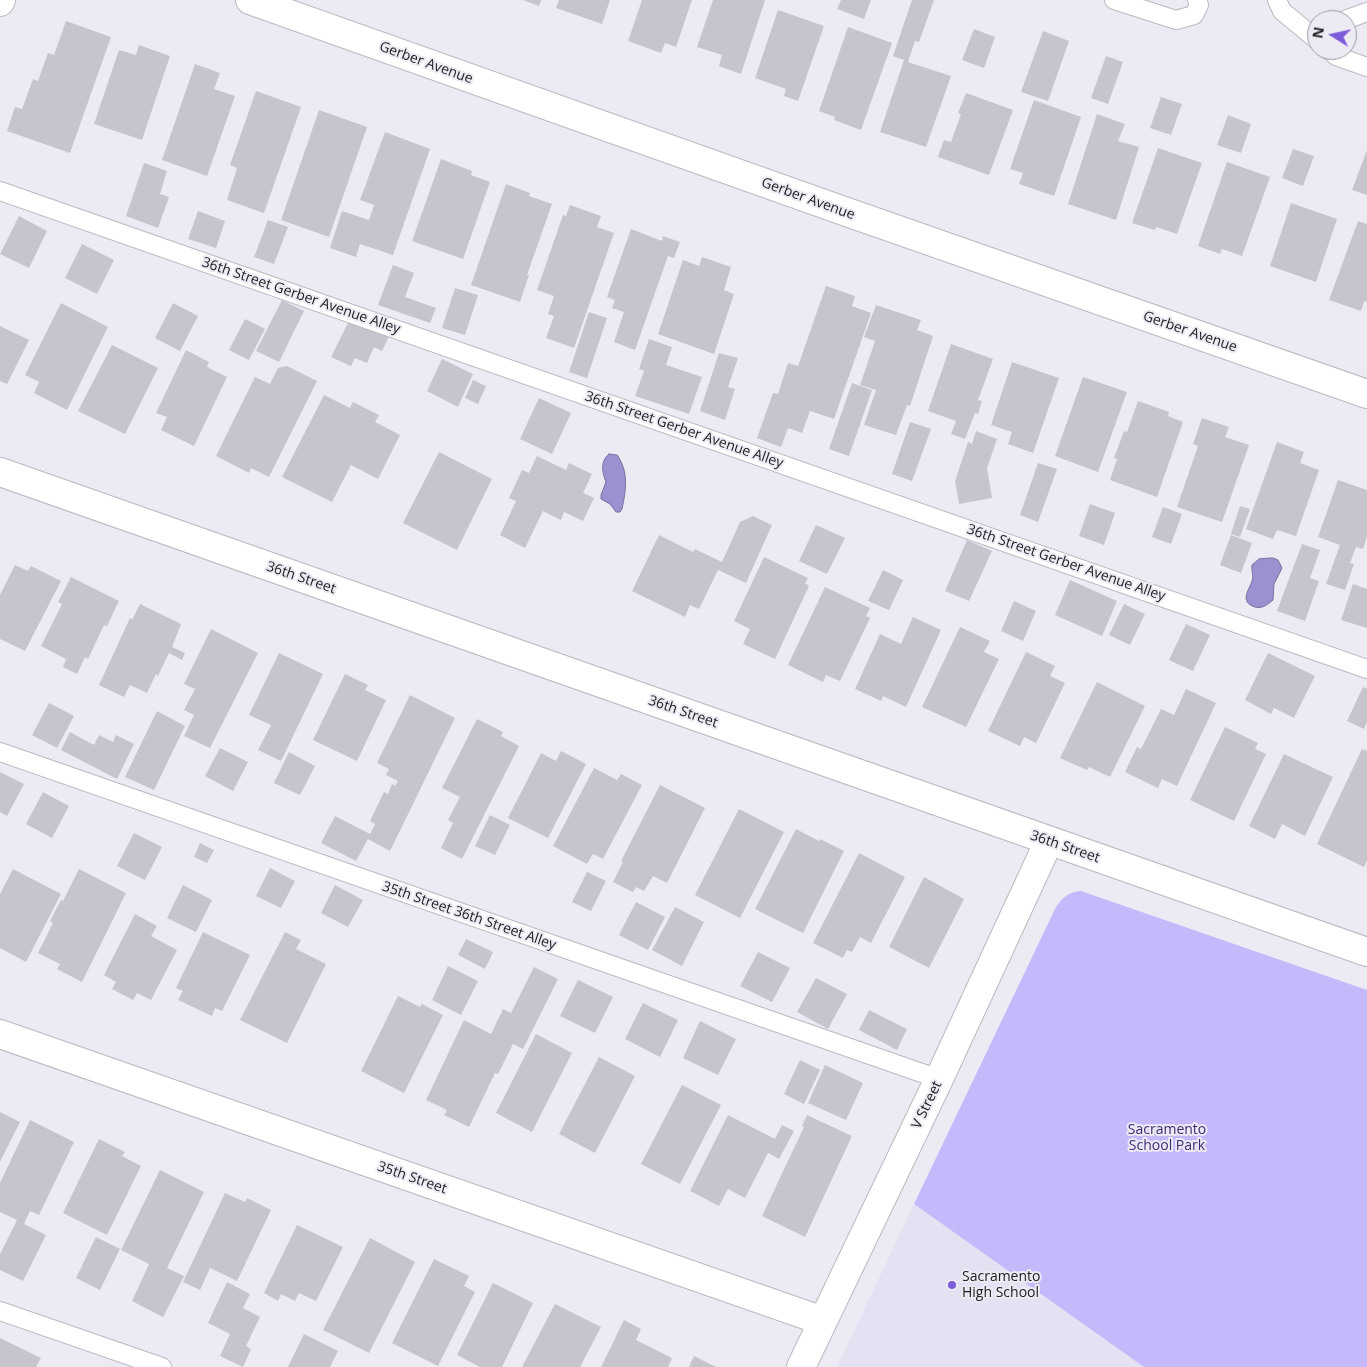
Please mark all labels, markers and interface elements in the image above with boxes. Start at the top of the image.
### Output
north arrow [1307,10,1357,60]
text: N [1307,25,1328,40]
street label: Gerber Avenue [377,38,475,88]
street label: Gerber Avenue [759,174,857,224]
street label: 36th Street Gerber Avenue Alley [200,254,402,338]
street label: Gerber Avenue [1141,308,1239,356]
street label: 36th Street Gerber Avenue Alley [583,388,785,472]
street label: 36th Street Gerber Avenue Alley [965,521,1167,605]
street label: 36th Street [264,558,338,598]
street label: 36th Street [646,692,720,732]
street label: 36th Street [1028,827,1102,867]
street label: 35th Street 36th Street Alley [380,878,558,954]
street label: V Street [908,1078,946,1132]
park label: Sacramento School Park [1128,1122,1206,1154]
street label: 35th Street [375,1158,449,1198]
place label: Sacramento High School [962,1269,1040,1302]
marker: Sacramento High School [946,1279,958,1291]

